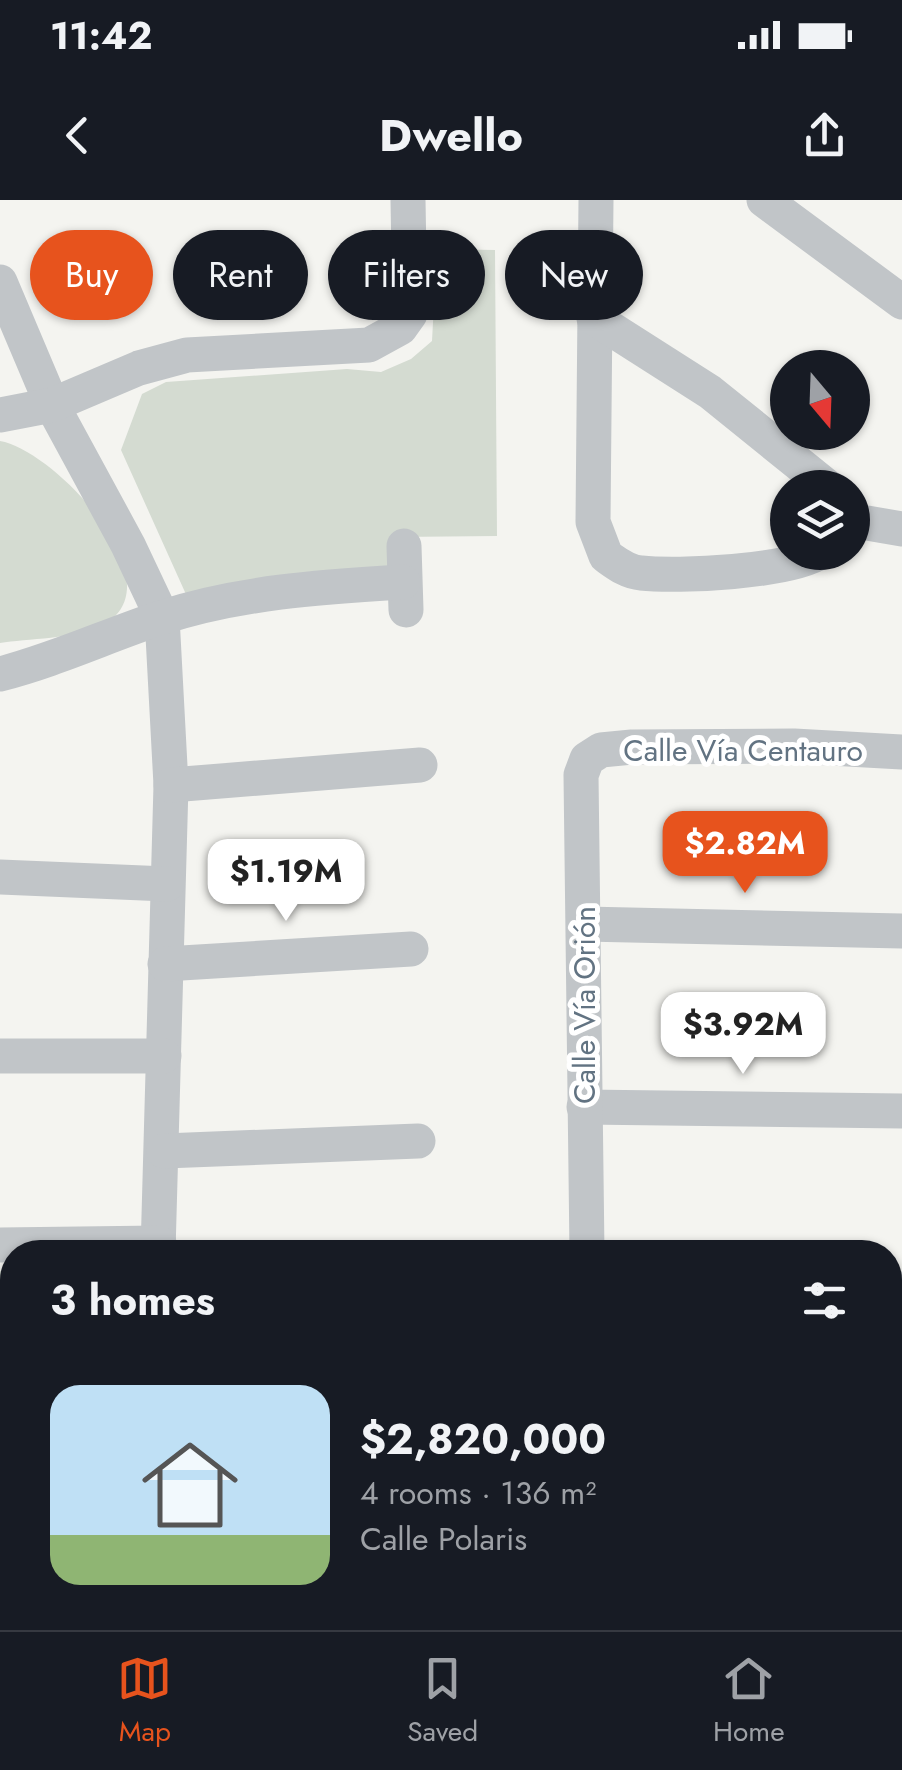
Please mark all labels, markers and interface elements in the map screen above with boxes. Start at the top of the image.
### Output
text: 11:42 [50,8,152,63]
text: Dwello [379,103,523,168]
icon: back [50,108,105,163]
icon: share [797,108,852,163]
chip: Buy [30,230,153,320]
chip: Rent [173,230,308,320]
chip: Filters [328,230,485,320]
chip: New [505,230,643,320]
north arrow [770,350,870,450]
map controls [770,350,870,570]
button: layers [770,470,870,570]
street label: Calle Vía Centauro [623,729,863,772]
pin: $2.82M [664,811,826,896]
text: $2.82M [685,820,805,866]
pin: $1.19M [205,839,367,924]
text: $1.19M [230,848,342,894]
street label: Calle Vía Orión [563,906,606,1104]
pin: $3.92M [662,992,824,1077]
text: $3.92M [683,1001,803,1047]
text: 3 homes [50,1270,215,1331]
icon: filters [797,1273,852,1328]
text: $2,820,000 [360,1409,606,1470]
icon: home [130,1425,250,1545]
text: 4 rooms · 136 m² [360,1470,596,1516]
text: Calle Polaris [360,1516,527,1562]
tab: Map [117,1651,172,1752]
tab: Saved [407,1651,478,1752]
tab: Home [713,1651,785,1752]

